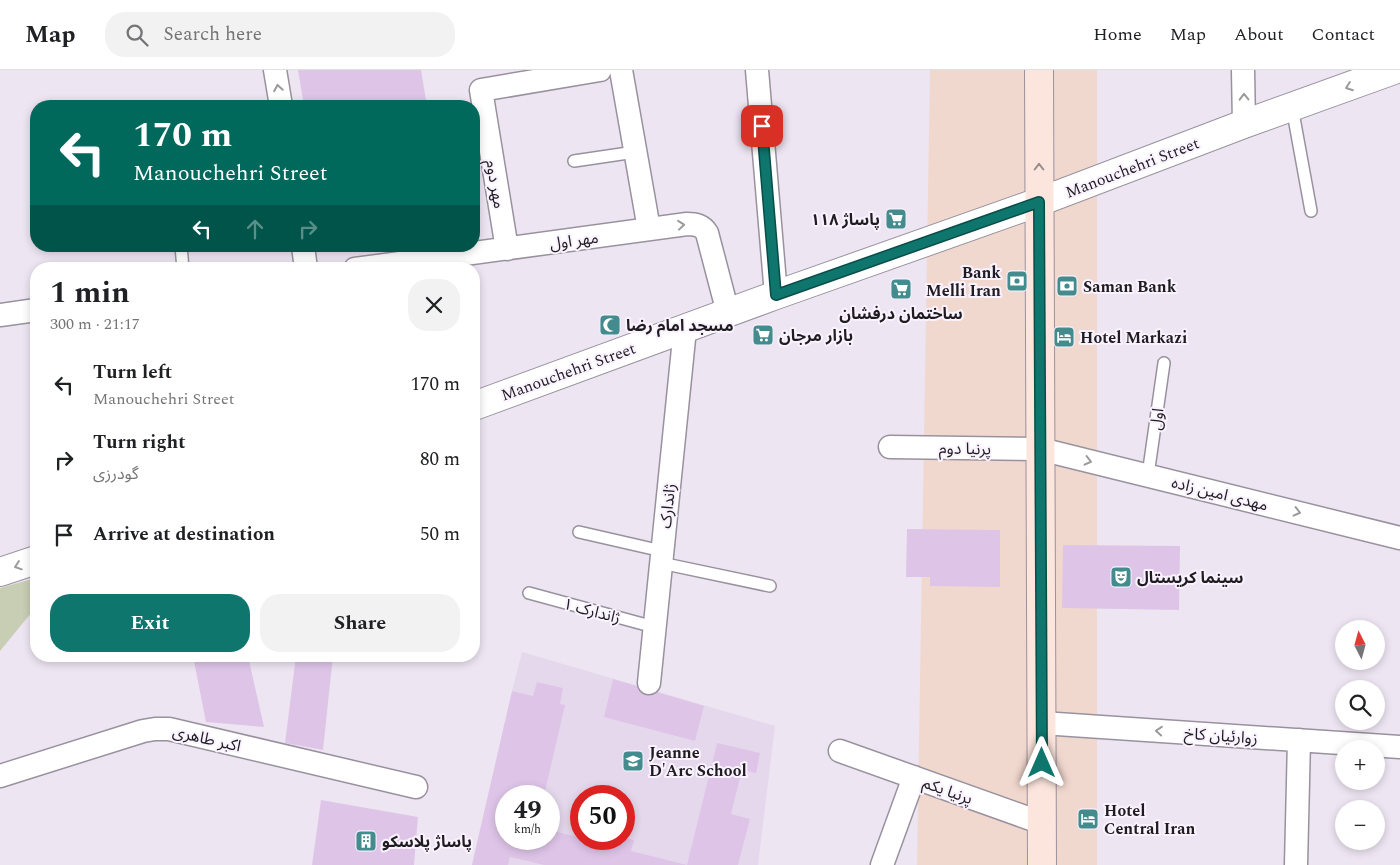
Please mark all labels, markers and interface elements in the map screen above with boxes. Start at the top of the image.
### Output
search box [105,12,455,57]
text: Map [25,17,75,53]
text: Search here [163,20,262,49]
icon: search [123,21,151,49]
text: Home [1093,21,1142,48]
text: Map [1170,21,1206,48]
text: About [1234,21,1284,48]
text: Contact [1312,21,1375,48]
one-way arrow [1345,81,1353,91]
one-way arrow [273,84,283,92]
one-way arrow [1238,93,1249,101]
pin [741,105,783,147]
text: 170 m [133,109,232,162]
icon: arrive [748,112,776,140]
icon: left [50,120,115,185]
street label: Manouchehri Street [1062,131,1203,204]
text: Manouchehri Street [133,157,328,190]
street label: مهر دوم [479,158,511,211]
one-way arrow [1034,163,1044,170]
supermarket icon: پاساژ ۱۱۸ [884,207,908,231]
place label: پاساژ ۱۱۸ [811,208,880,232]
icon: left [188,215,216,243]
icon: ahead [241,215,269,243]
icon: right [294,215,322,243]
one-way arrow [677,220,685,231]
street label: مهر اول [548,226,600,256]
place label: Bank Melli Iran [926,261,1001,303]
bank icon: Bank Melli Iran [1005,269,1029,293]
text: 1 min [50,270,130,316]
bank icon: Saman Bank [1055,274,1079,298]
place label: Saman Bank [1083,275,1177,299]
supermarket icon: ساختمان درفشان [889,277,913,301]
button: close [408,279,460,331]
place label: ساختمان درفشان [839,302,963,326]
text: 300 m · 21:17 [50,312,140,336]
mosque icon: مسجد امام رضا [598,313,622,337]
place label: مسجد امام رضا [626,314,734,338]
supermarket icon: بازار مرجان [751,323,775,347]
place label: بازار مرجان [779,324,853,348]
hotel icon: Hotel Markazi [1052,325,1076,349]
place label: Hotel Markazi [1080,326,1187,350]
street label: Manouchehri Street [498,336,639,407]
text: Turn left [93,358,172,387]
text: 170 m [410,370,460,399]
icon: left [50,371,78,399]
text: Manouchehri Street [93,387,234,411]
street label: اول [1144,407,1170,432]
text: Turn right [93,428,186,457]
street label: پرنیا دوم [939,437,991,461]
text: 80 m [420,445,460,474]
icon: right [50,446,78,474]
one-way arrow [1083,455,1092,466]
text: گودرزی [93,462,139,486]
street label: مهدی امین زاده [1169,470,1270,518]
street label: ژاندارک [654,482,682,530]
one-way arrow [1292,506,1301,517]
text: Arrive at destination [93,520,275,549]
text: 50 m [420,520,460,549]
icon: arrive [50,521,78,549]
one-way arrow [14,560,23,570]
theatre icon: سینما کریستال [1109,565,1133,589]
place label: سینما کریستال [1137,566,1243,590]
street label: ژاندارک ۱ [560,592,623,630]
button: Exit [50,594,250,652]
button: Share [260,594,460,652]
north arrow [1335,620,1385,670]
map controls [1335,620,1385,850]
button: search [1335,680,1385,730]
street label: اکبر طاهری [170,719,243,758]
street label: زوارئیان کاخ [1183,721,1258,751]
one-way arrow [1155,726,1163,737]
position arrow [1015,736,1067,788]
button: + [1335,740,1385,790]
place label: Jeanne D'Arc School [649,741,747,783]
school or university icon: Jeanne D'Arc School [621,749,645,773]
street label: پرنیا یکم [919,771,976,811]
speed limit sign: 50 [570,785,635,850]
text: 49 [513,792,542,830]
place label: Hotel Central Iran [1104,799,1195,841]
button: − [1335,800,1385,850]
hotel icon: Hotel Central Iran [1076,807,1100,831]
text: km/h [514,820,541,839]
building icon: پاساژ پلاسکو [354,829,378,853]
place label: پاساژ پلاسکو [382,830,472,854]

